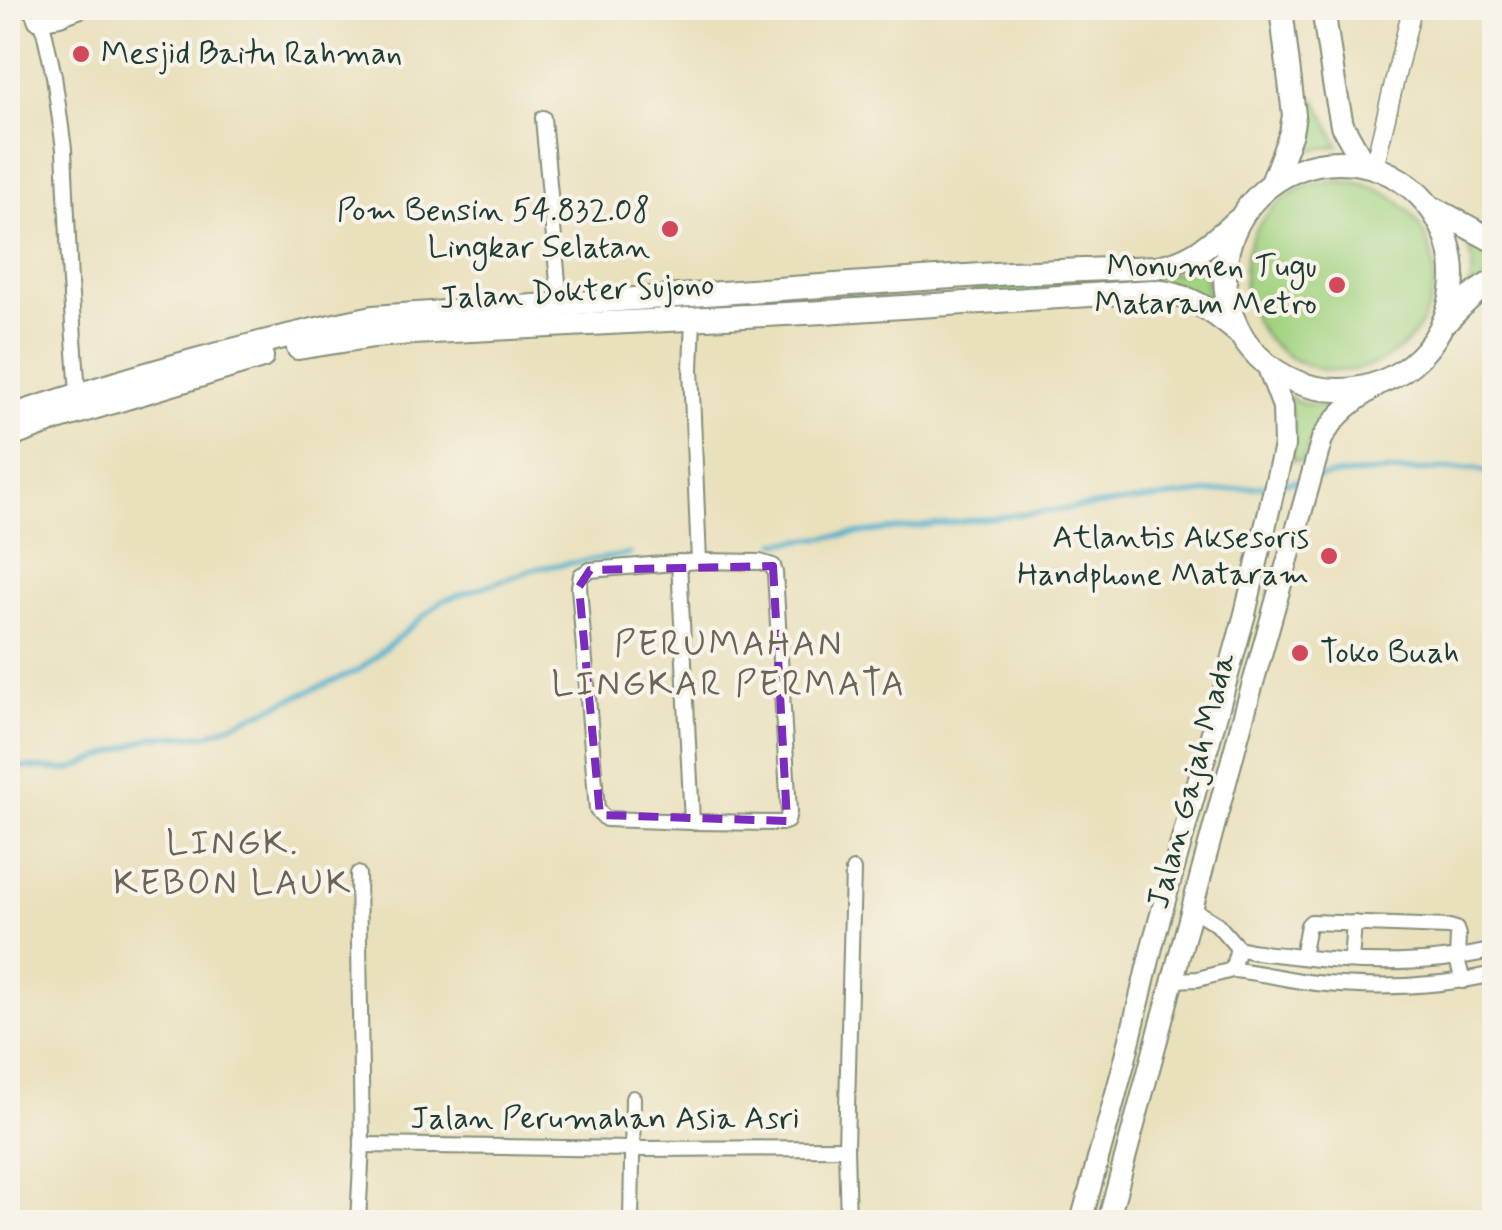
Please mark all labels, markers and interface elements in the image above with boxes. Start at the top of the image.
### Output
place label: Mesjid Baitu Rahman [101,33,402,75]
marker: Mesjid Baitu Rahman [70,43,92,65]
place label: Pom Bensin 54.832.08 Lingkar Selatan [337,190,650,271]
marker: Pom Bensin 54.832.08 Lingkar Selatan [659,218,681,240]
place label: Monumen Tugu Mataram Metro [1095,246,1317,325]
street label: Jalan Dokter Sujono [438,264,716,320]
marker: Monumen Tugu Mataram Metro [1326,274,1348,296]
place label: Atlantis Aksesoris Handphone Mataram [1017,517,1309,596]
marker: Atlantis Aksesoris Handphone Mataram [1318,545,1340,567]
district label: PERUMAHAN LINGKAR PERMATA [551,622,907,708]
place label: Toko Buah [1320,632,1460,674]
marker: Toko Buah [1289,642,1311,664]
street label: Jalan Gajah Mada [1138,648,1247,914]
district label: LINGK. KEBON LAUK [113,821,353,907]
street label: Jalan Perumahan Asia Asri [410,1098,800,1140]

